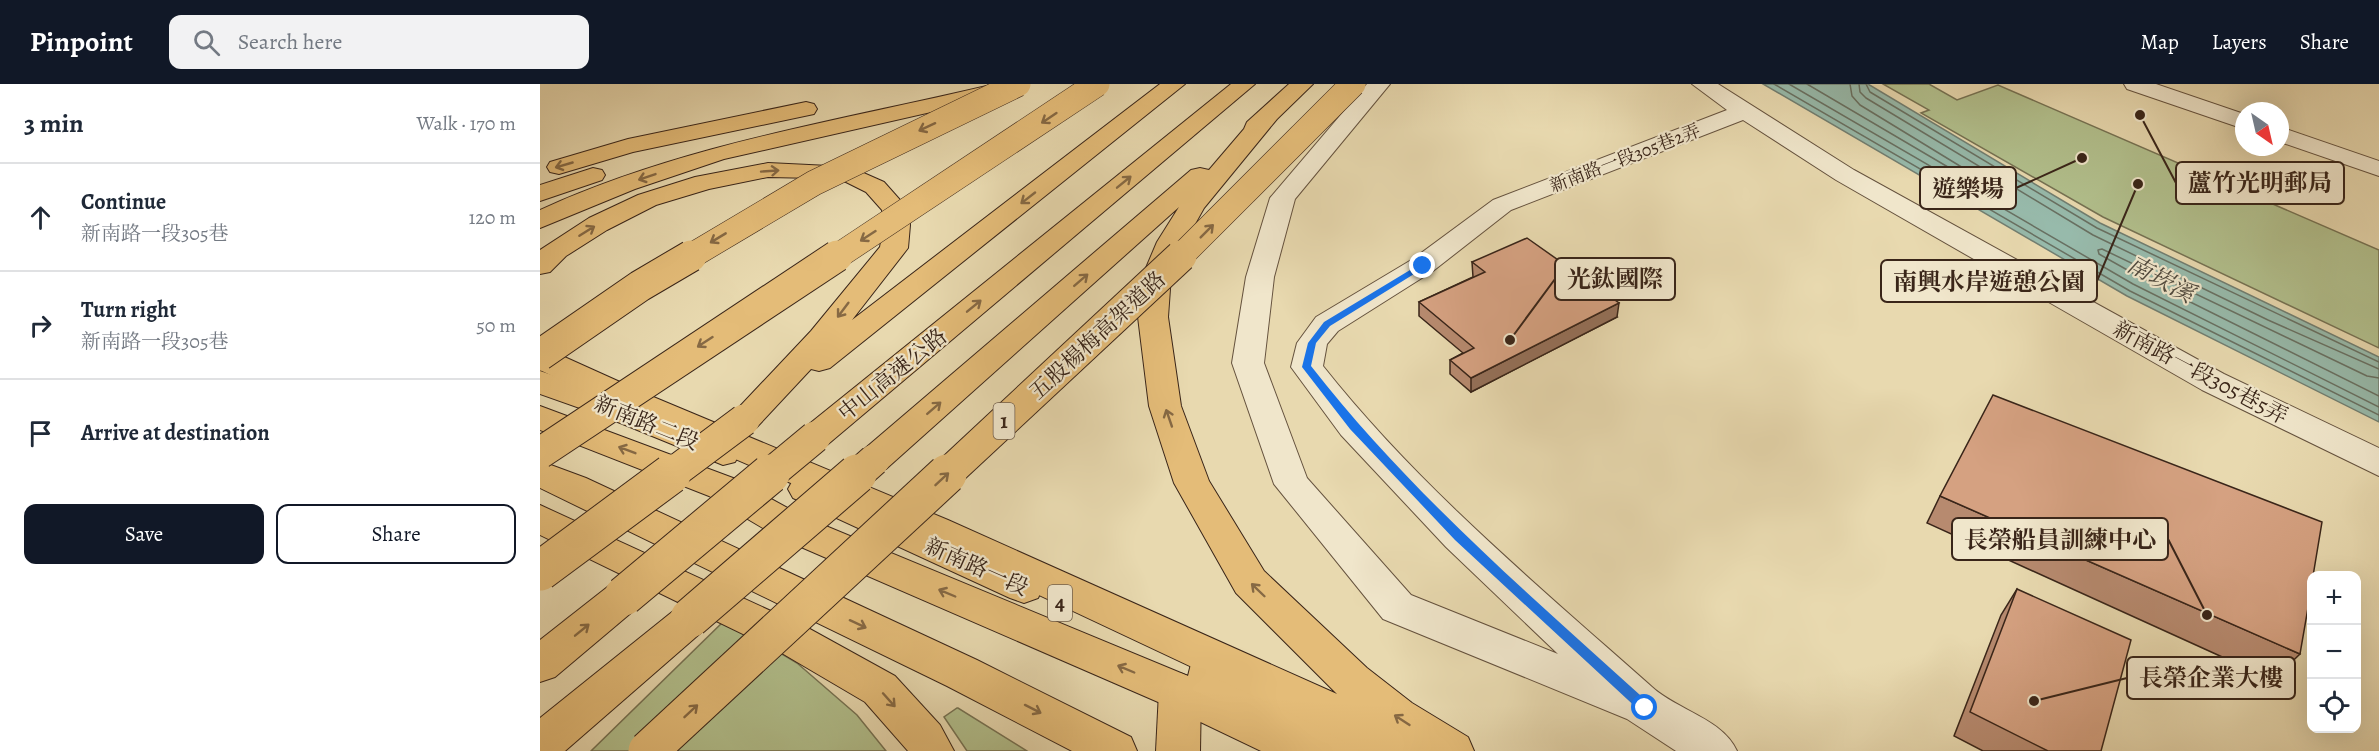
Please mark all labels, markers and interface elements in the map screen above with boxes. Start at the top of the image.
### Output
search box [169,15,589,69]
text: Pinpoint [30,23,133,61]
icon: search [190,26,223,59]
text: Search here [238,27,342,57]
text: Map [2140,28,2179,56]
text: Layers [2212,28,2267,56]
text: Share [2300,28,2349,56]
north arrow [2235,102,2289,156]
text: 3 min [24,106,84,141]
text: Walk · 170 m [416,110,516,137]
one-way arrow [1041,112,1058,124]
street label: 新南路一段305巷2弄 [1546,118,1704,198]
one-way arrow [919,122,937,134]
one-way arrow [555,160,574,171]
callout: 蘆竹光明郵局 [2176,162,2344,204]
one-way arrow [760,165,780,176]
callout: 遊樂場 [1920,167,2016,209]
text: 蘆竹光明郵局 [2188,167,2332,199]
one-way arrow [638,172,657,183]
text: 遊樂場 [1932,173,2004,205]
one-way arrow [1116,176,1132,189]
text: Continue [81,187,166,217]
one-way arrow [1021,191,1037,204]
icon: ahead [24,201,57,234]
text: 120 m [468,204,516,231]
text: 新南路一段305巷 [81,220,229,247]
one-way arrow [1199,223,1214,238]
one-way arrow [578,225,595,237]
one-way arrow [861,230,877,242]
one-way arrow [710,232,727,244]
water label: 南崁溪 [2122,248,2203,311]
route end [1409,252,1435,278]
callout: 光鈦國際 [1555,258,1675,300]
callout: 南興水岸遊憩公園 [1881,260,2097,302]
text: 光鈦國際 [1567,263,1663,295]
street label: 五股楊梅高架道路 [1023,265,1172,407]
text: 南興水岸遊憩公園 [1893,266,2085,298]
one-way arrow [1073,273,1089,286]
text: Turn right [81,295,177,325]
one-way arrow [965,300,981,313]
one-way arrow [837,302,850,318]
icon: right [24,309,57,342]
text: 50 m [476,312,516,339]
street label: 新南路一段305巷5弄 [2108,314,2293,432]
street label: 中山高速公路 [832,322,953,428]
text: 新南路一段305巷 [81,328,229,355]
one-way arrow [697,337,714,349]
street label: 新南路二段 [590,388,703,457]
one-way arrow [926,401,941,415]
road number: 1 [994,403,1014,439]
one-way arrow [1163,409,1174,428]
icon: arrive [24,417,57,450]
text: Arrive at destination [81,418,270,448]
one-way arrow [618,444,637,455]
one-way arrow [934,472,949,486]
button: Save [24,504,264,564]
button: Share [276,504,516,564]
callout: 長榮船員訓練中心 [1952,518,2168,560]
text: 長榮船員訓練中心 [1964,524,2156,556]
street label: 新南路一段 [920,531,1033,603]
map controls [2307,571,2361,733]
button: + [2307,571,2361,625]
one-way arrow [1251,582,1266,597]
road number: 4 [1048,585,1072,621]
one-way arrow [938,587,956,598]
one-way arrow [848,618,866,630]
one-way arrow [574,623,589,637]
button: − [2307,625,2361,679]
callout: 長榮企業大樓 [2127,657,2295,699]
text: 長榮企業大樓 [2139,662,2283,694]
one-way arrow [1117,663,1136,674]
button: locate [2307,679,2361,733]
one-way arrow [882,692,896,707]
route start [1631,694,1657,720]
one-way arrow [1024,703,1041,715]
one-way arrow [683,704,698,718]
one-way arrow [1394,714,1411,727]

